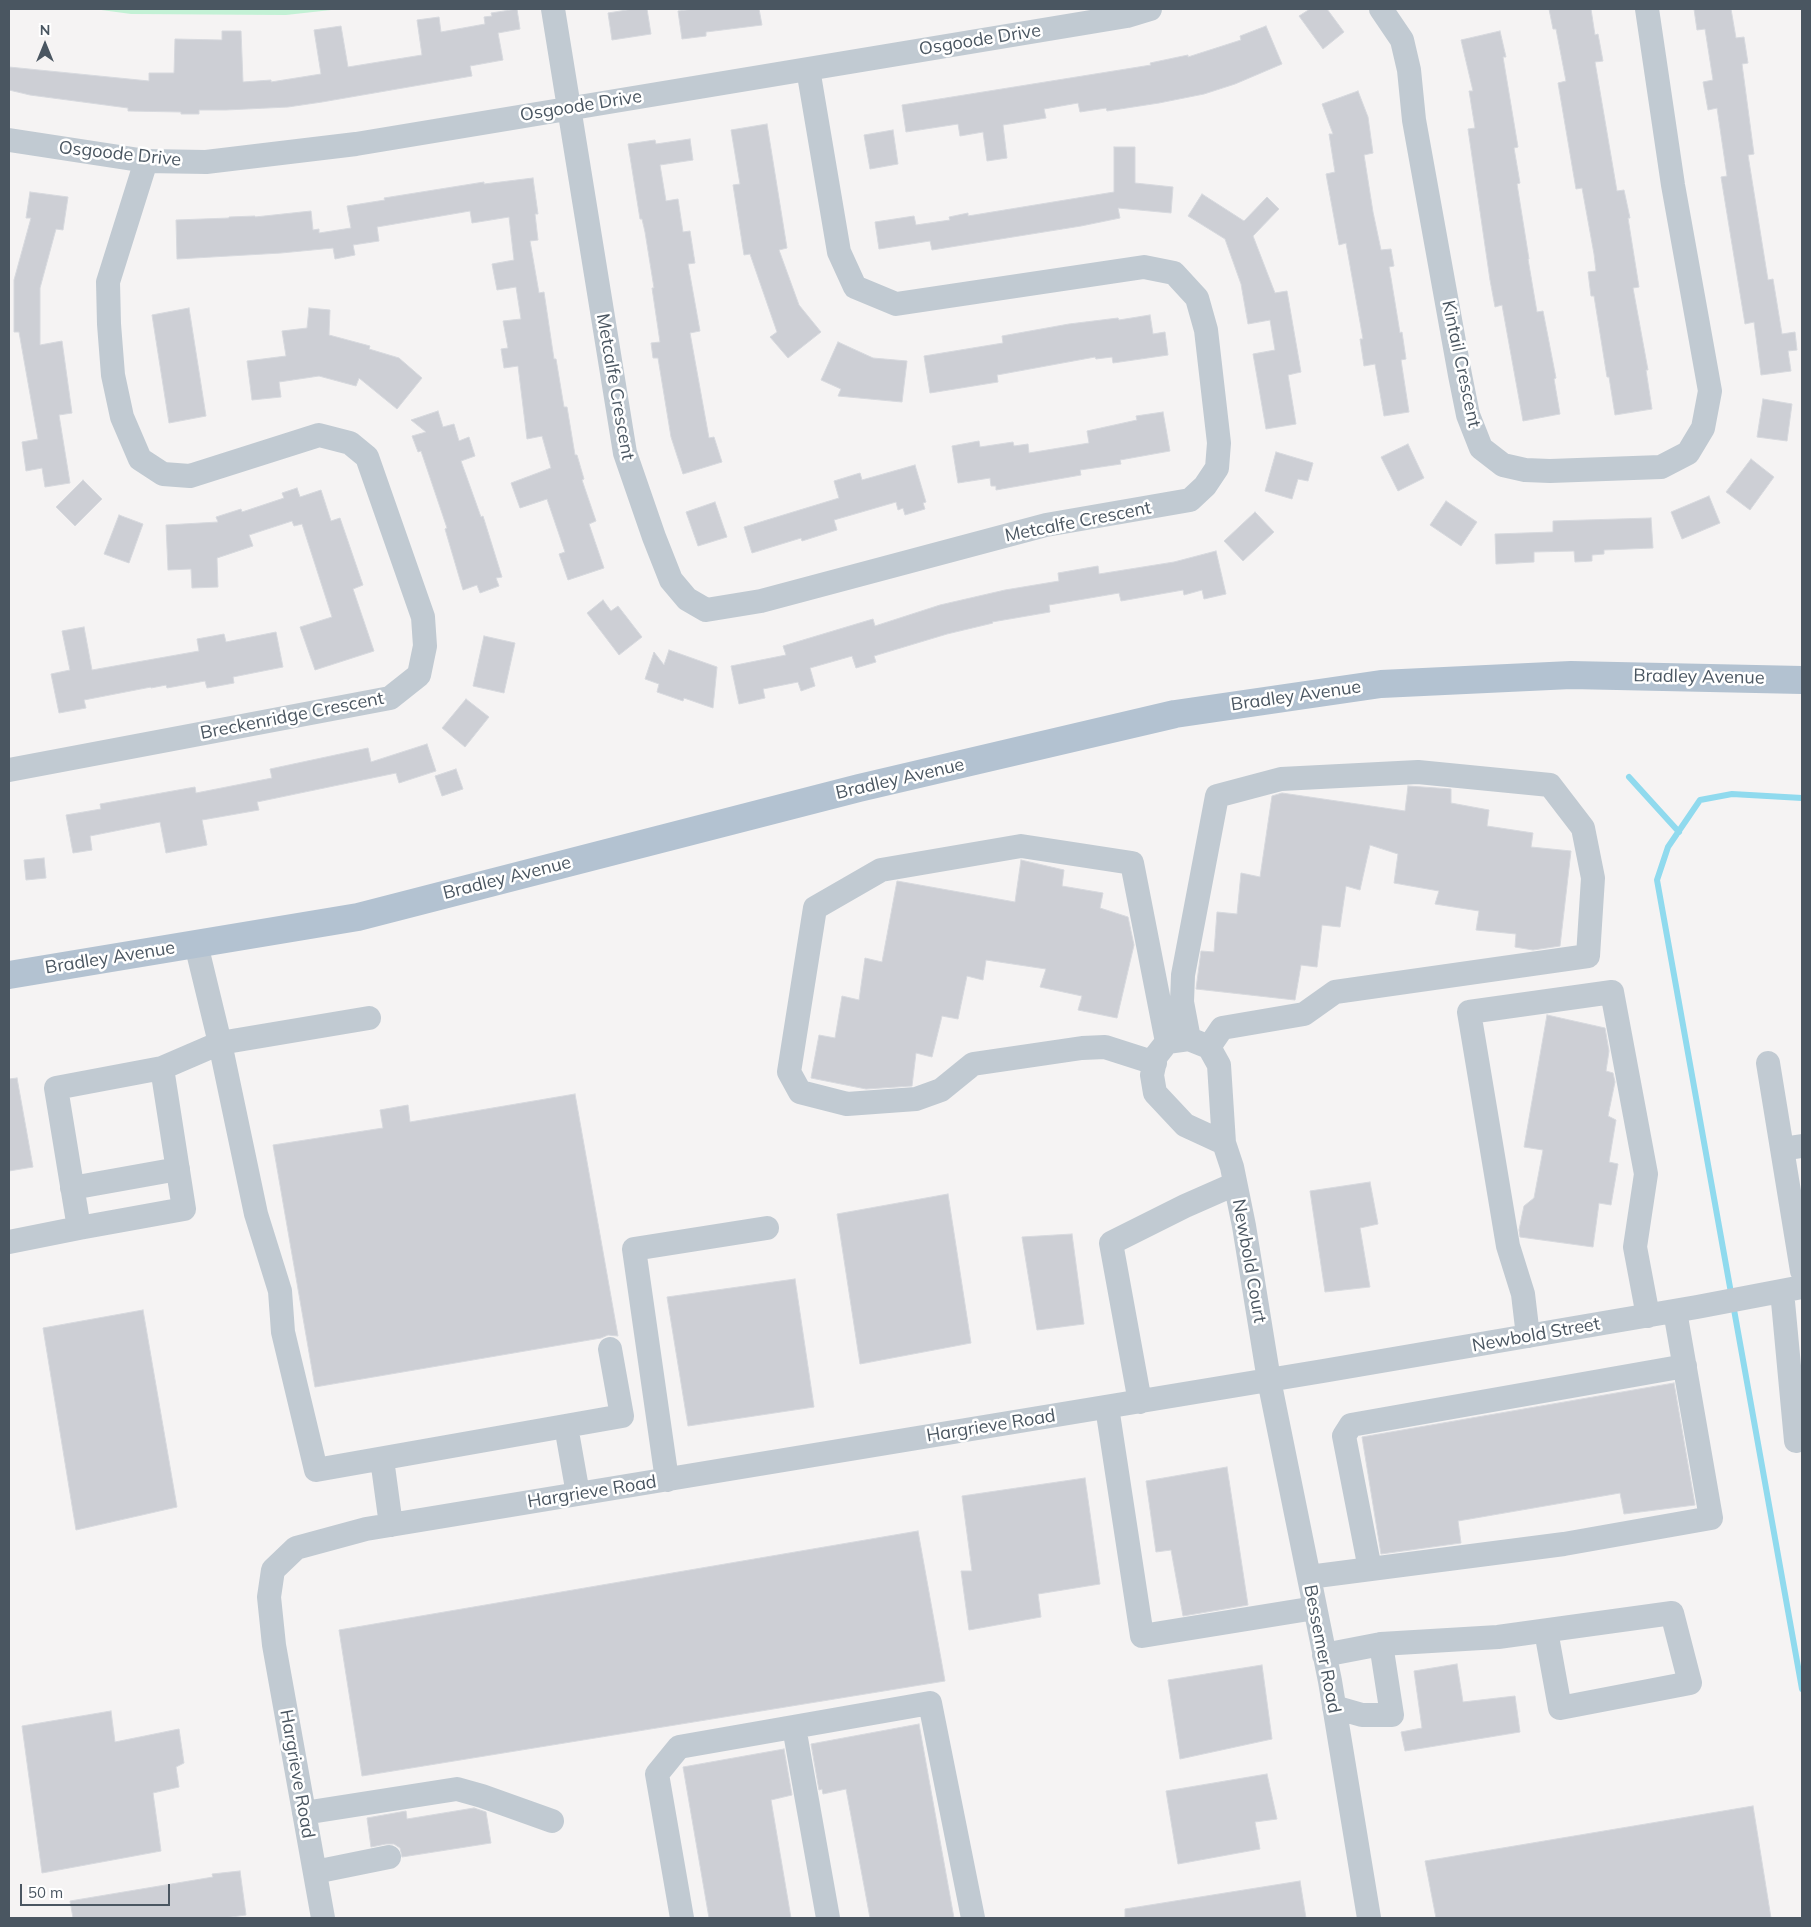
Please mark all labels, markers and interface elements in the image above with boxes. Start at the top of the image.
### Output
north arrow [20,20,70,70]
street label: Osgoode Drive [918,20,1042,60]
text: N [40,21,50,39]
street label: Osgoode Drive [519,86,643,126]
street label: Osgoode Drive [58,137,182,171]
street label: Kintail Crescent [1437,298,1485,430]
street label: Metcalfe Crescent [591,312,639,462]
street label: Metcalfe Crescent [1003,497,1153,547]
street label: Bradley Avenue [1633,665,1765,689]
street label: Bradley Avenue [1230,676,1362,716]
street label: Breckenridge Crescent [198,688,386,744]
street label: Bradley Avenue [834,754,966,804]
street label: Bradley Avenue [441,852,573,904]
street label: Bradley Avenue [44,937,176,979]
street label: Newbold Court [1227,1197,1271,1325]
street label: Newbold Street [1470,1313,1602,1357]
street label: Hargrieve Road [925,1405,1057,1447]
street label: Hargrieve Road [526,1471,658,1513]
street label: Bessemer Road [1299,1583,1345,1715]
street label: Hargrieve Road [275,1708,319,1840]
scale bar [22,1874,172,1906]
text: 50 m [28,1883,63,1902]

